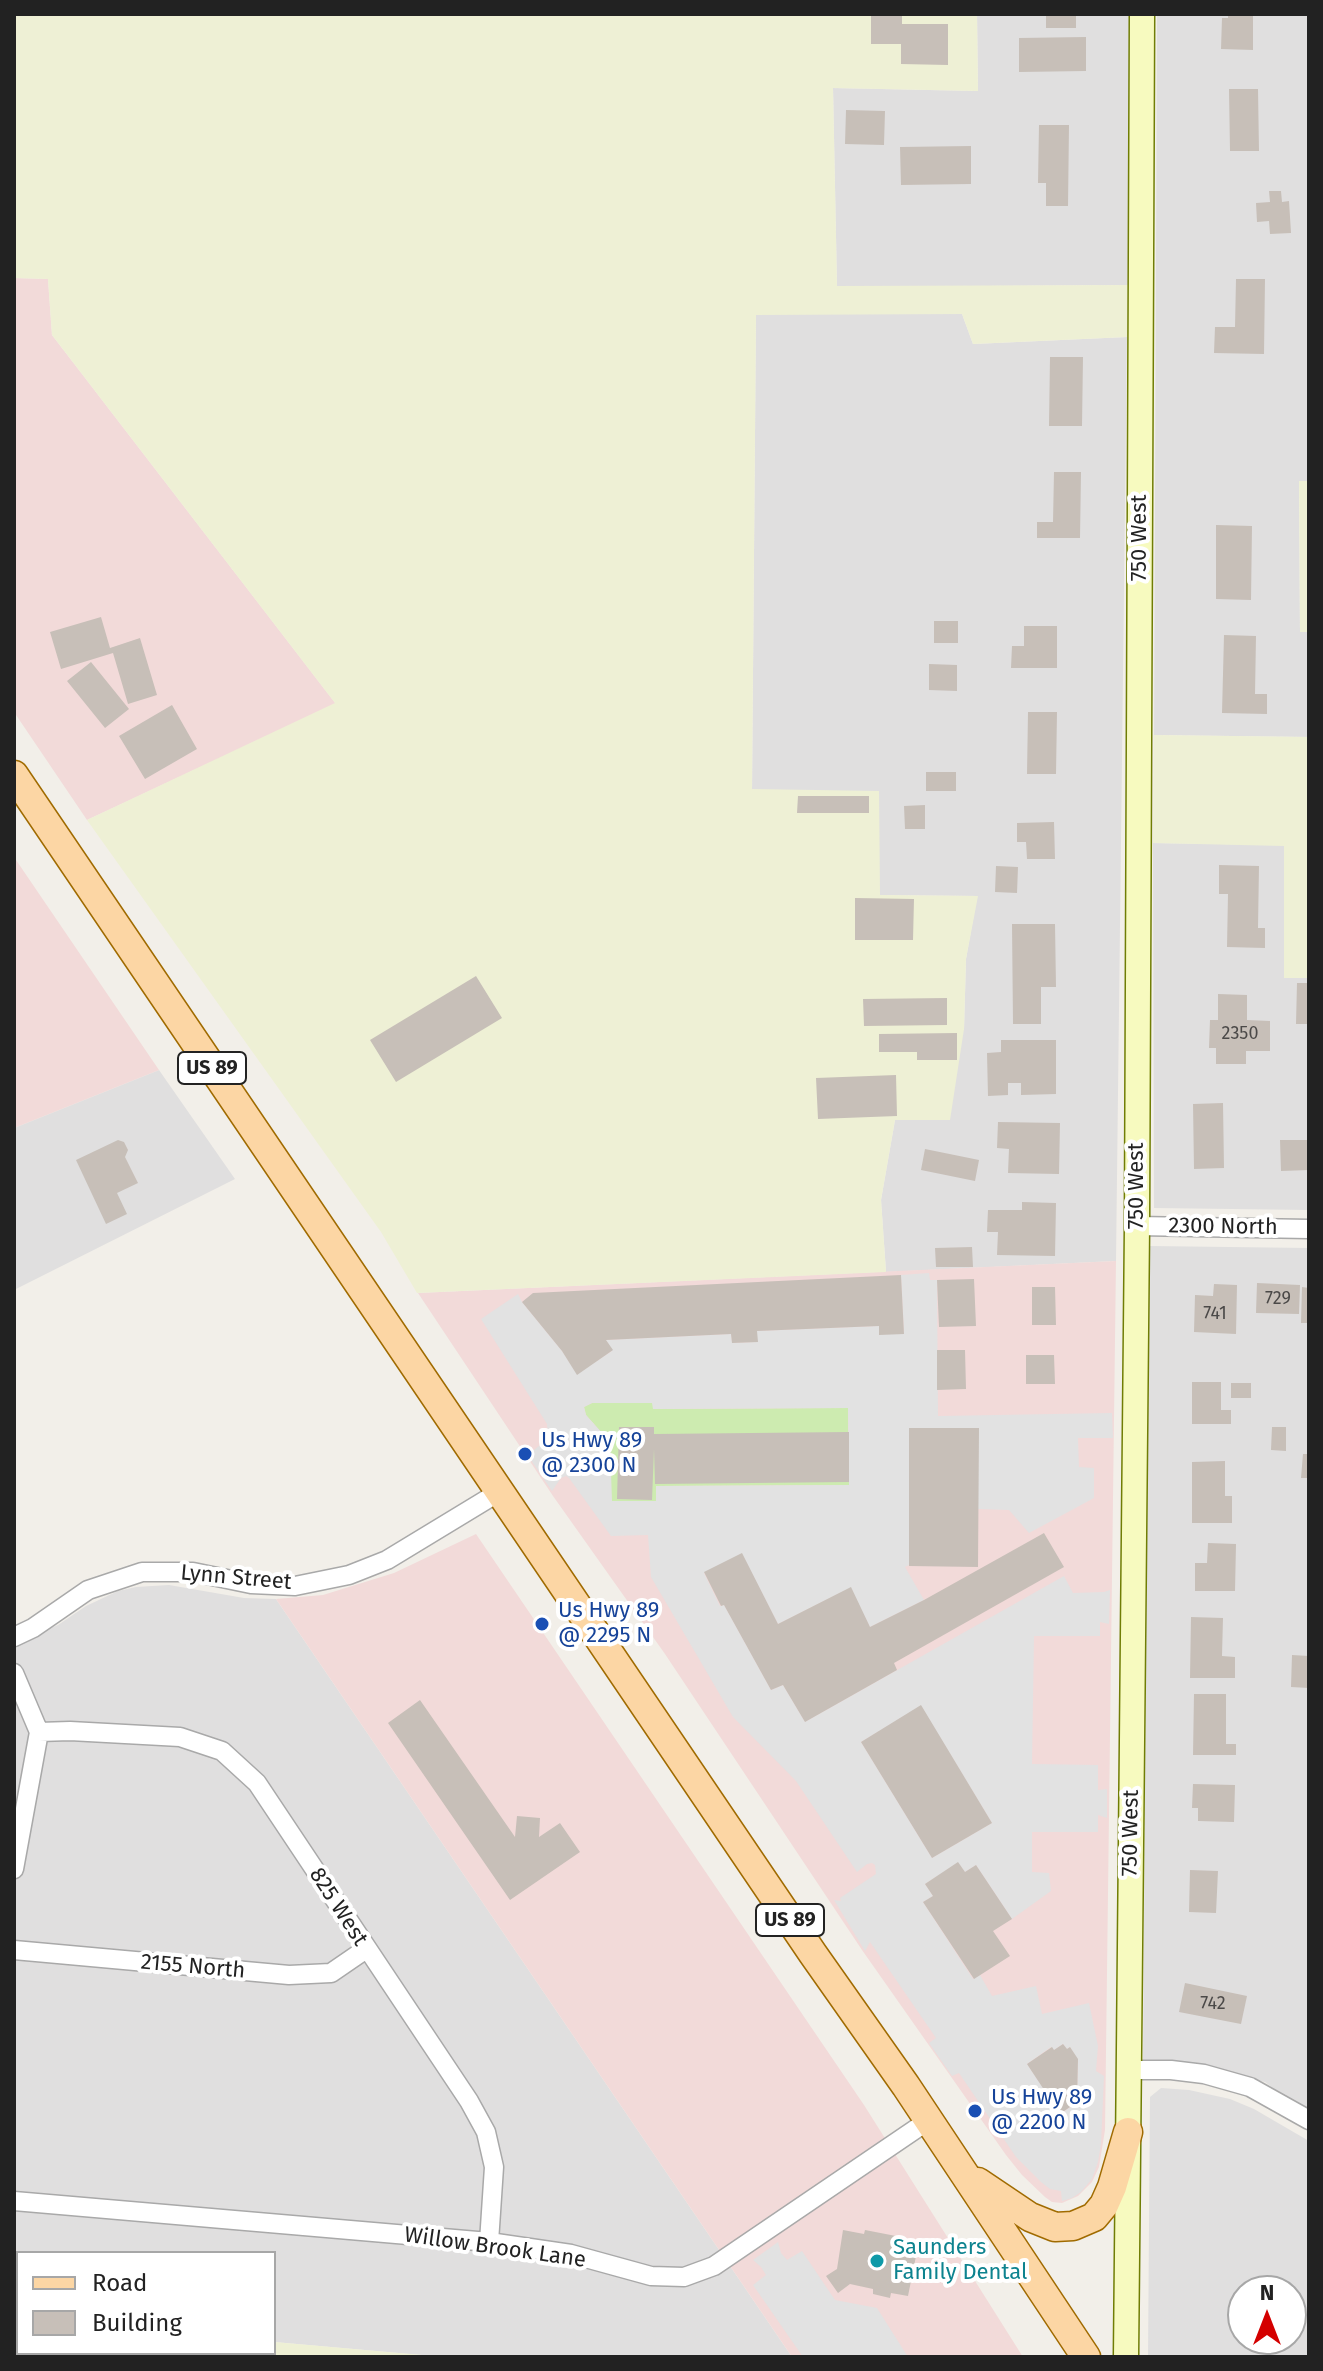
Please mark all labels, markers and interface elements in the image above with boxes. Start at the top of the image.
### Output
street label: 750 West [1127,495,1153,581]
house number: 2350 [1222,1023,1258,1045]
road number: US 89 [178,1052,246,1084]
street label: 750 West [1124,1143,1150,1229]
street label: 2300 North [1168,1213,1278,1241]
house number: 729 [1265,1288,1291,1310]
house number: 741 [1203,1303,1227,1325]
place label: Us Hwy 89 @ 2300 N [541,1428,642,1480]
marker: Us Hwy 89 @ 2300 N [516,1445,534,1463]
street label: Lynn Street [179,1560,293,1596]
place label: Us Hwy 89 @ 2295 N [558,1598,659,1650]
marker: Us Hwy 89 @ 2295 N [533,1615,551,1633]
street label: 750 West [1117,1789,1145,1877]
street label: 825 West [303,1863,373,1951]
road number: US 89 [756,1904,824,1936]
street label: 2155 North [140,1949,246,1985]
house number: 742 [1200,1993,1226,2015]
place label: Us Hwy 89 @ 2200 N [991,2085,1092,2136]
marker: Us Hwy 89 @ 2200 N [966,2102,984,2120]
street label: Willow Brook Lane [402,2222,588,2274]
place label: Saunders Family Dental [893,2235,1027,2286]
legend [16,2251,276,2355]
marker: Saunders Family Dental [868,2252,886,2270]
text: Road [92,2269,147,2297]
north arrow [1227,2275,1307,2355]
text: N [1260,2279,1274,2306]
text: Building [92,2309,182,2337]

